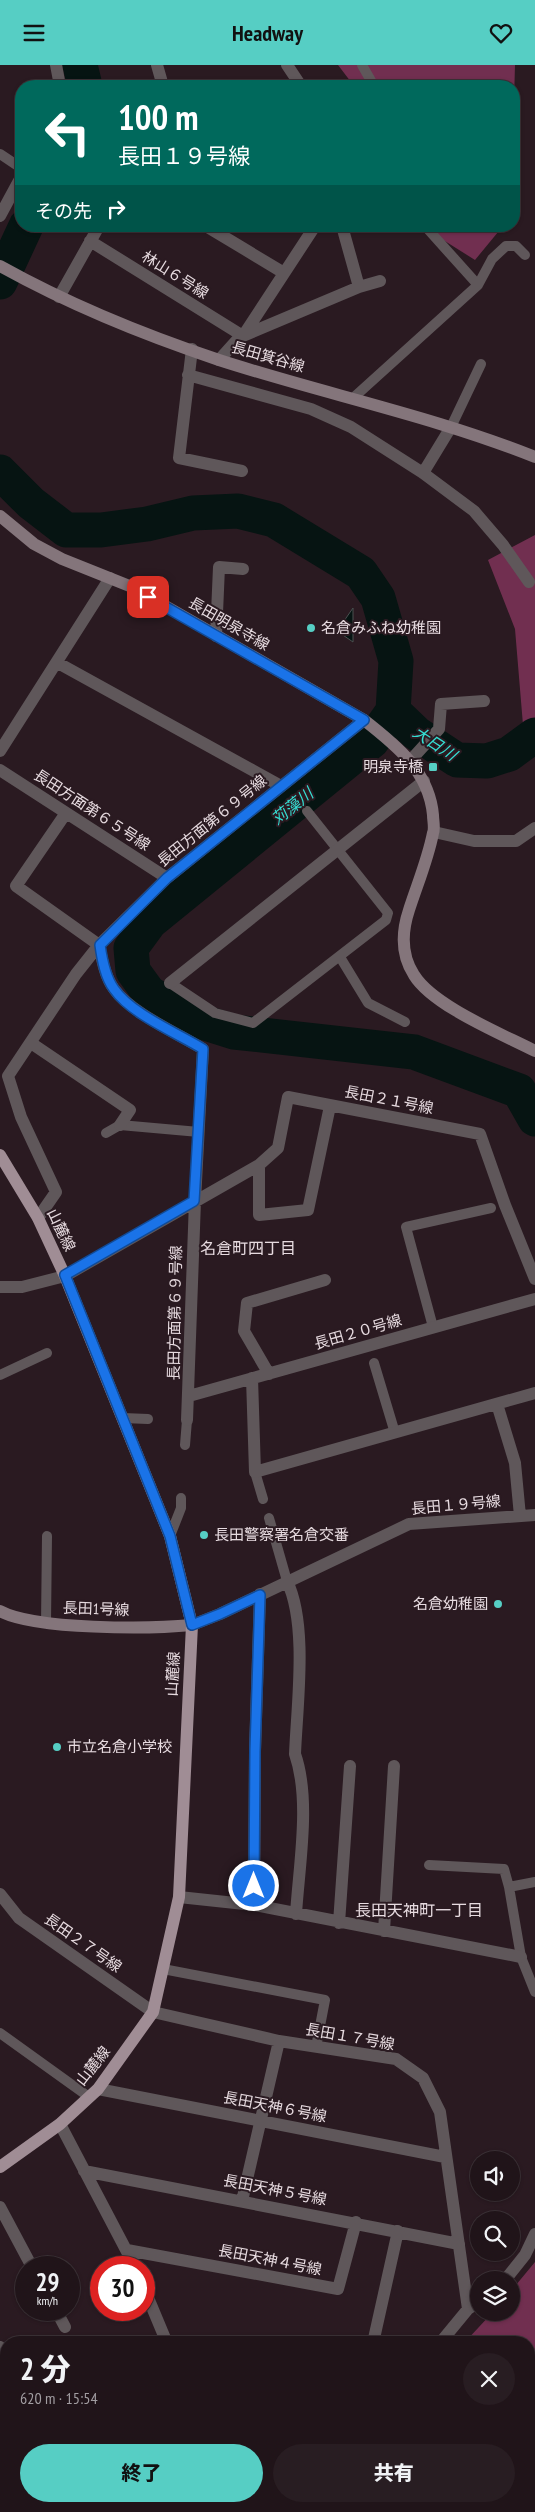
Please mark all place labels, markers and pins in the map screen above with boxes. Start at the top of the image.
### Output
pin [127,576,169,618]
place label: 名倉みふね幼稚園 [321,618,441,637]
marker: 名倉みふね幼稚園 [305,622,317,634]
place label: 明泉寺橋 [363,757,423,776]
marker: 明泉寺橋 [427,761,439,773]
place label: 長田警察署名倉交番 [214,1525,349,1544]
marker: 長田警察署名倉交番 [198,1529,210,1541]
place label: 名倉幼稚園 [413,1594,488,1613]
marker: 名倉幼稚園 [492,1598,504,1610]
place label: 市立名倉小学校 [67,1737,172,1756]
marker: 市立名倉小学校 [51,1741,63,1753]

